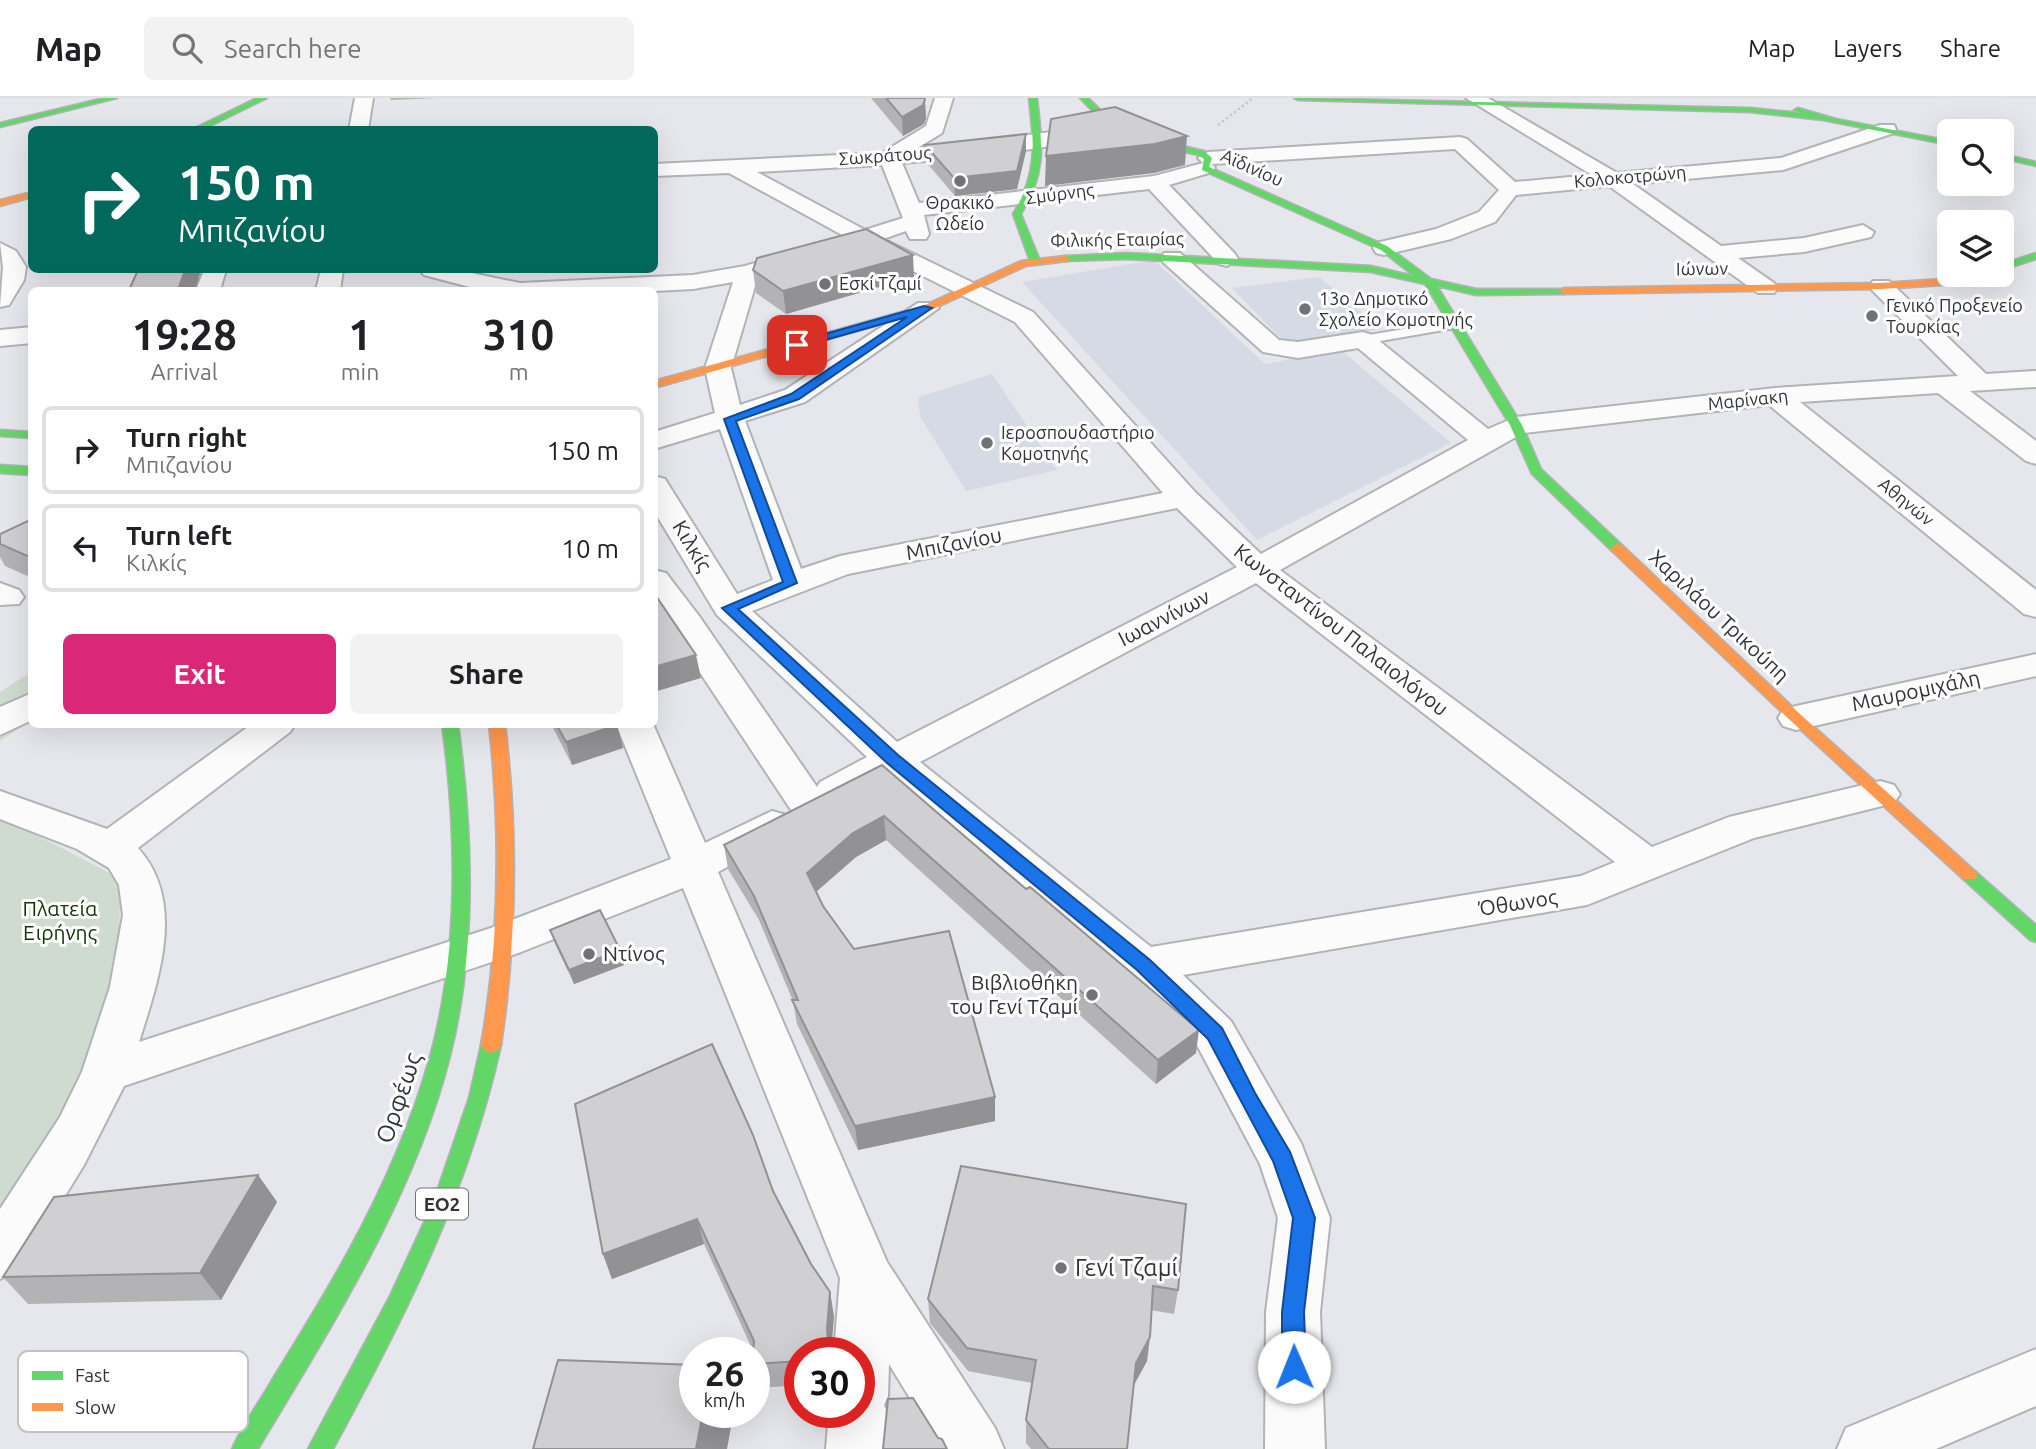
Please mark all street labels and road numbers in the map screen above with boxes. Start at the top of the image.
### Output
street label: Σωκράτους [838,142,932,169]
street label: Αϊδινίου [1218,145,1287,190]
street label: Κολοκοτρώνη [1573,161,1687,191]
street label: Σμύρνης [1025,179,1095,208]
street label: Φιλικής Εταιρίας [1050,228,1184,251]
street label: Ιώνων [1676,258,1728,278]
street label: Μαρίνακη [1707,385,1789,413]
street label: Αθηνών [1875,473,1938,530]
street label: Κιλκίς [668,516,718,576]
street label: Μπιζανίου [904,522,1004,564]
street label: Κωνσταντίνου Παλαιολόγου [1230,538,1453,720]
street label: Χαριλάου Τρικούπη [1645,544,1795,686]
street label: Ιωαννίνων [1114,584,1213,650]
street label: Μαυρομιχάλη [1849,665,1982,715]
street label: Όθωνος [1476,884,1559,920]
street label: Ορφέως [370,1049,427,1147]
road number: ΕΟ2 [416,1188,468,1220]

